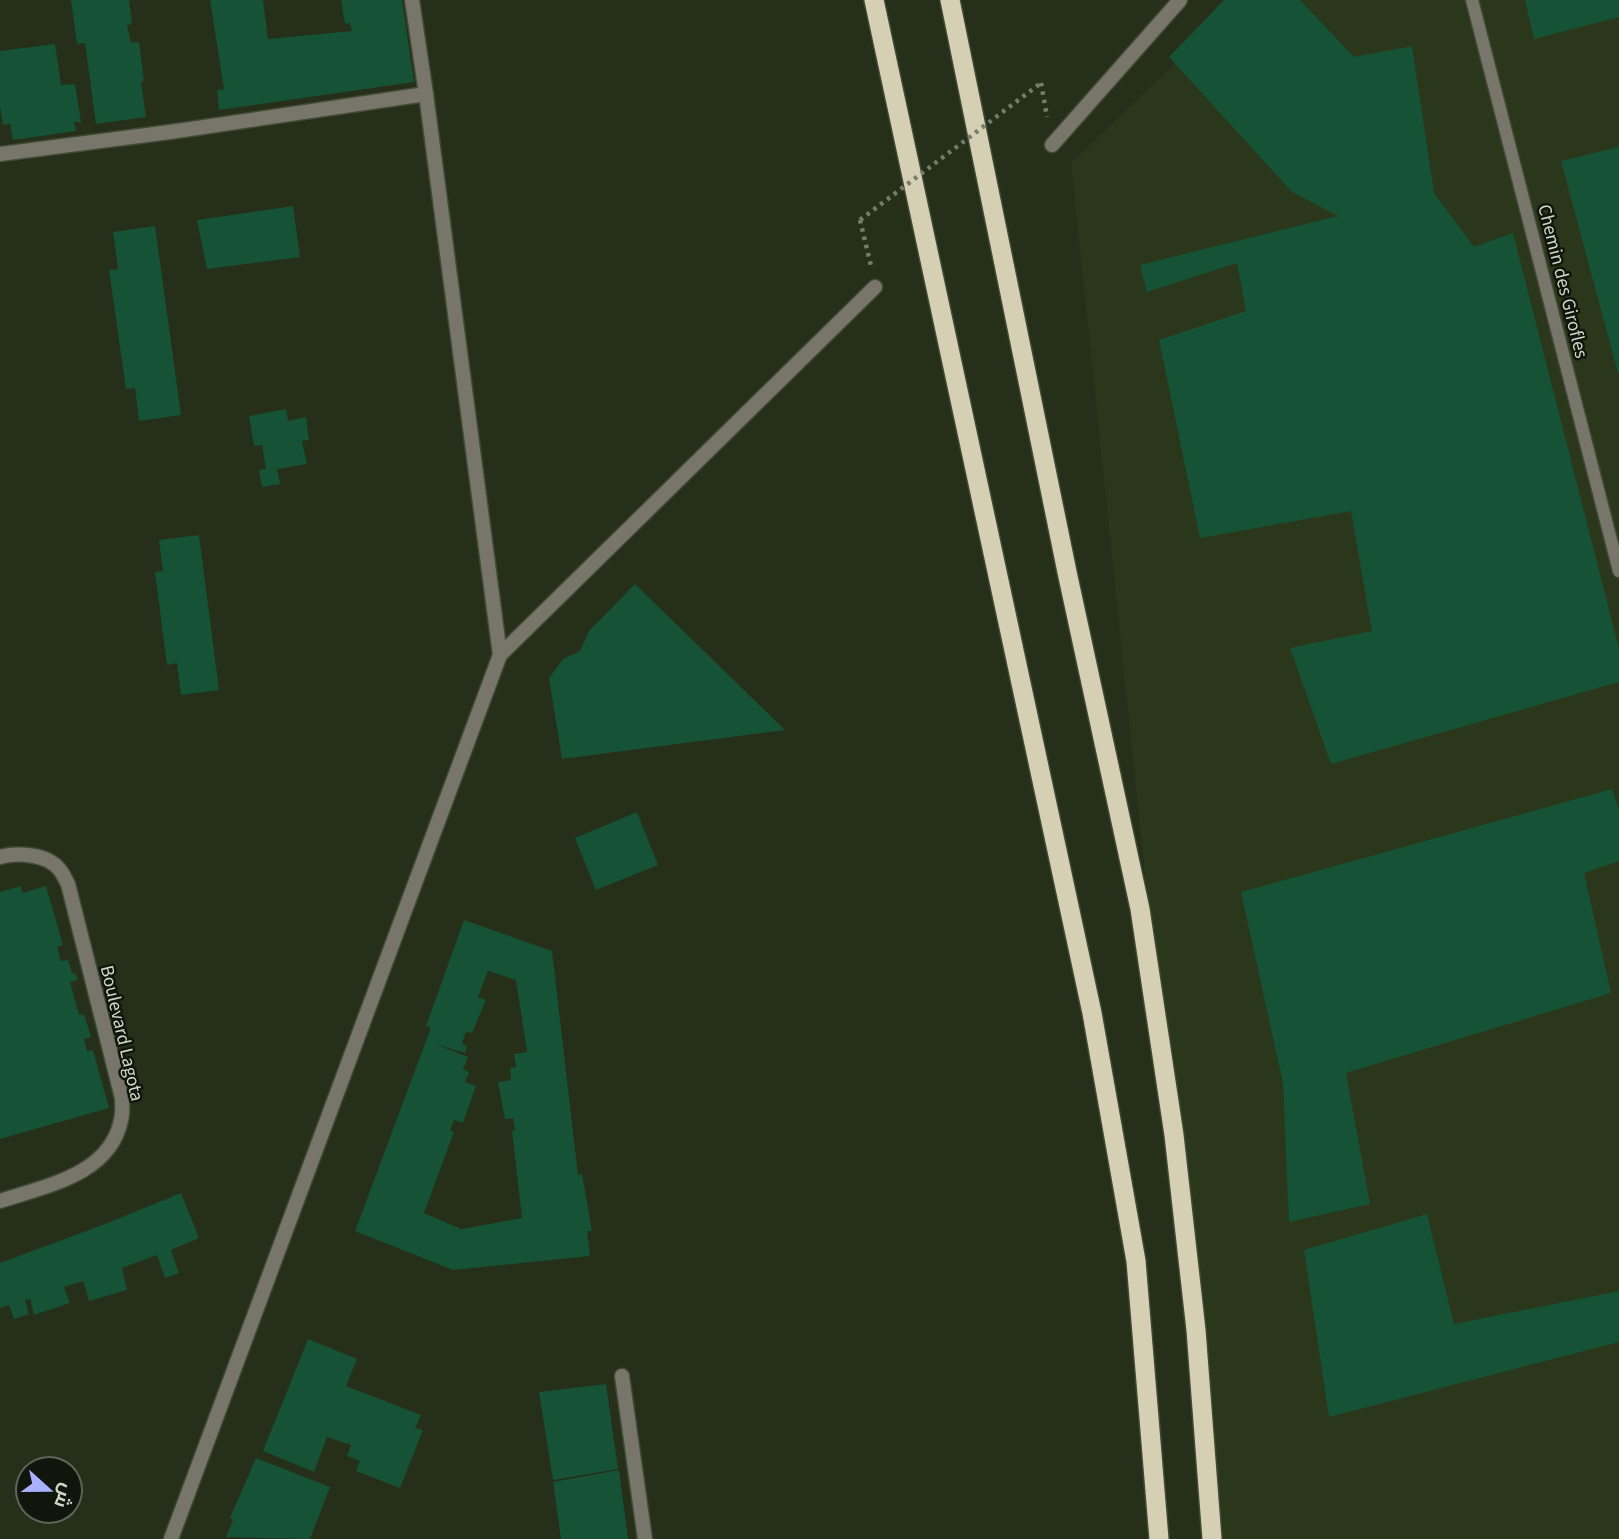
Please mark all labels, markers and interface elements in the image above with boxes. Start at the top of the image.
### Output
street label: Chemin des Girofles [1530,202,1595,361]
street label: Boulevard Lagota [93,963,150,1104]
north arrow [14,1455,84,1525]
text: ش [46,1479,80,1512]

